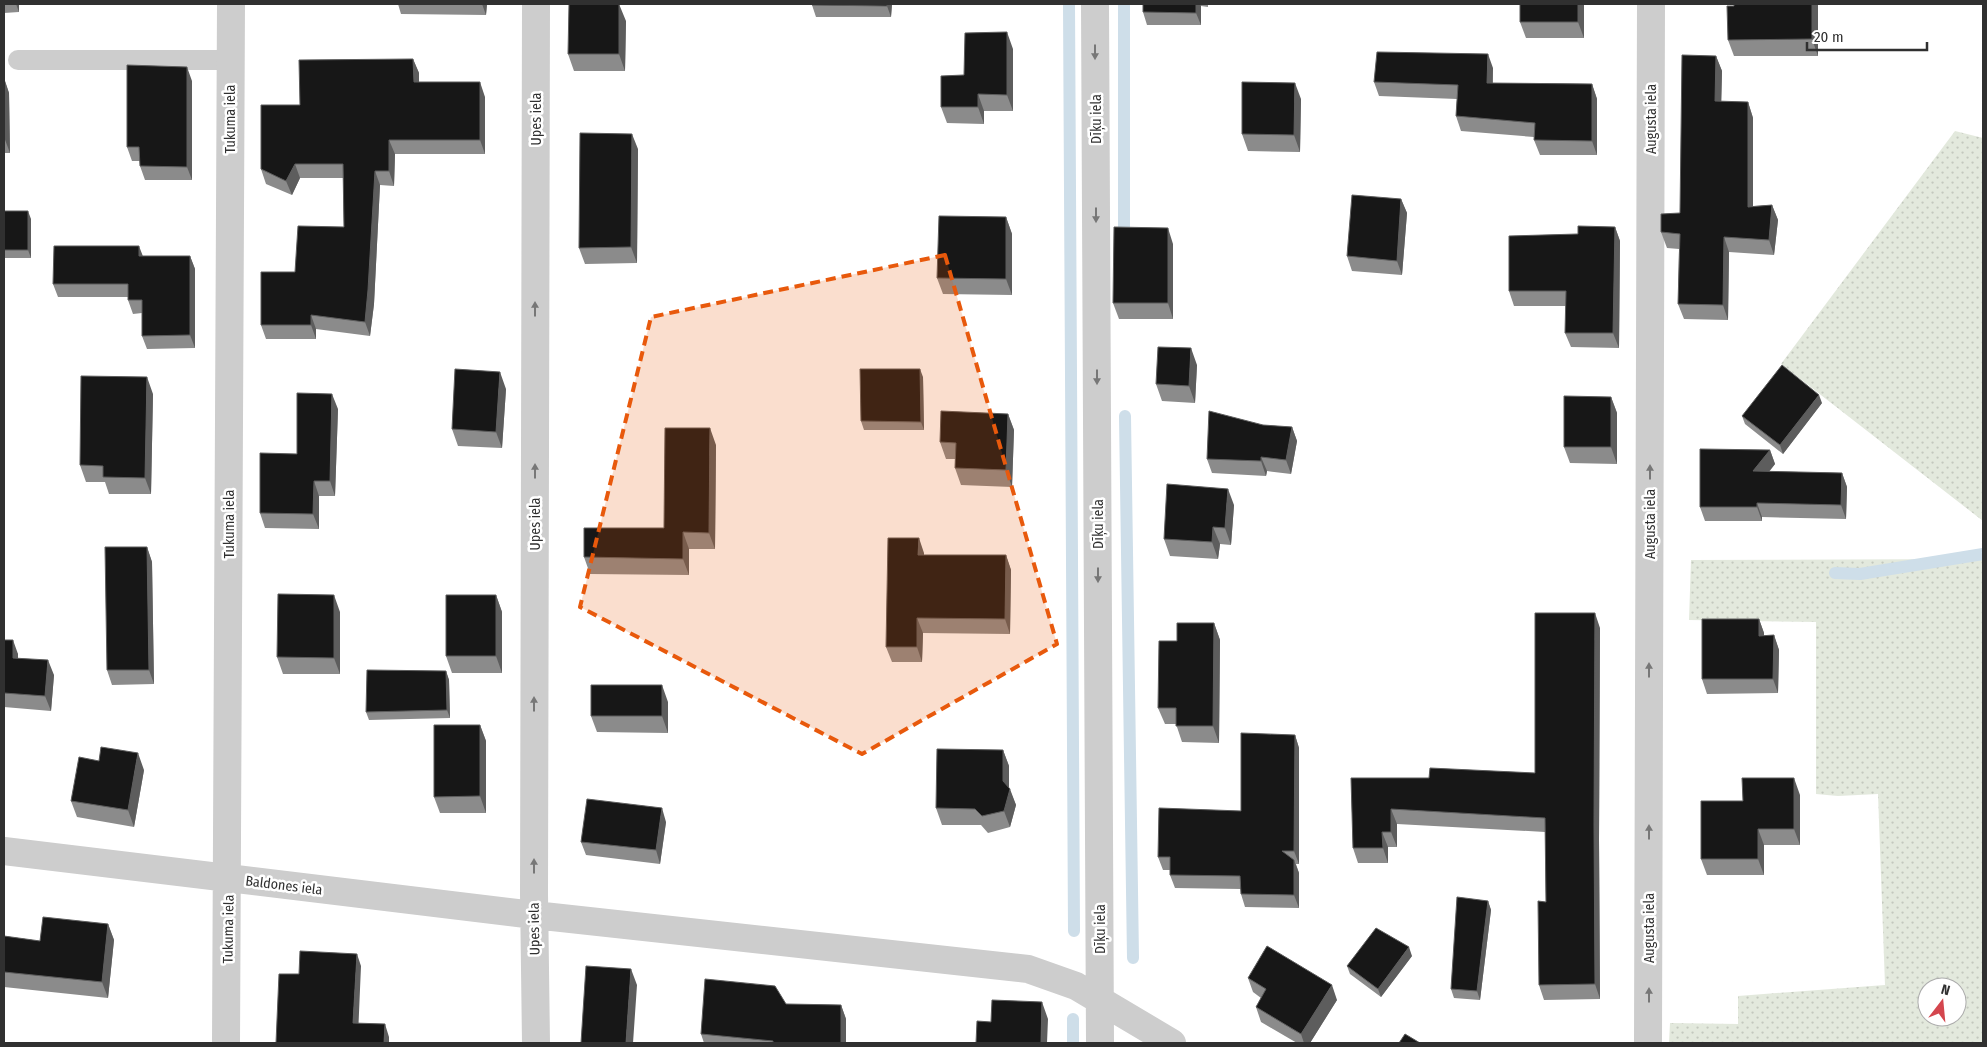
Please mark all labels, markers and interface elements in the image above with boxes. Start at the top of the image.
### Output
scale bar [1807,20,1927,52]
text: 20 m [1814,28,1844,46]
one-way arrow [1091,45,1099,61]
street label: Tukuma iela [222,84,239,153]
street label: Augusta iela [1643,84,1660,154]
street label: Upes iela [528,92,545,145]
street label: Dīķu iela [1088,94,1106,144]
one-way arrow [1092,207,1100,223]
one-way arrow [531,300,539,316]
one-way arrow [1093,370,1101,386]
one-way arrow [531,463,539,479]
one-way arrow [1646,464,1654,480]
street label: Tukuma iela [221,489,238,558]
street label: Augusta iela [1642,489,1659,559]
street label: Upes iela [527,497,544,550]
street label: Dīķu iela [1090,499,1108,549]
one-way arrow [1094,567,1102,583]
one-way arrow [1645,661,1653,677]
one-way arrow [530,695,538,711]
one-way arrow [1645,824,1653,840]
one-way arrow [530,858,538,874]
street label: Baldones iela [245,872,324,899]
street label: Augusta iela [1641,893,1658,963]
street label: Tukuma iela [219,894,238,964]
street label: Upes iela [526,902,543,956]
street label: Dīķu iela [1092,904,1110,954]
north arrow [1917,977,1967,1027]
text: N [1939,981,1952,999]
one-way arrow [1645,986,1653,1002]

